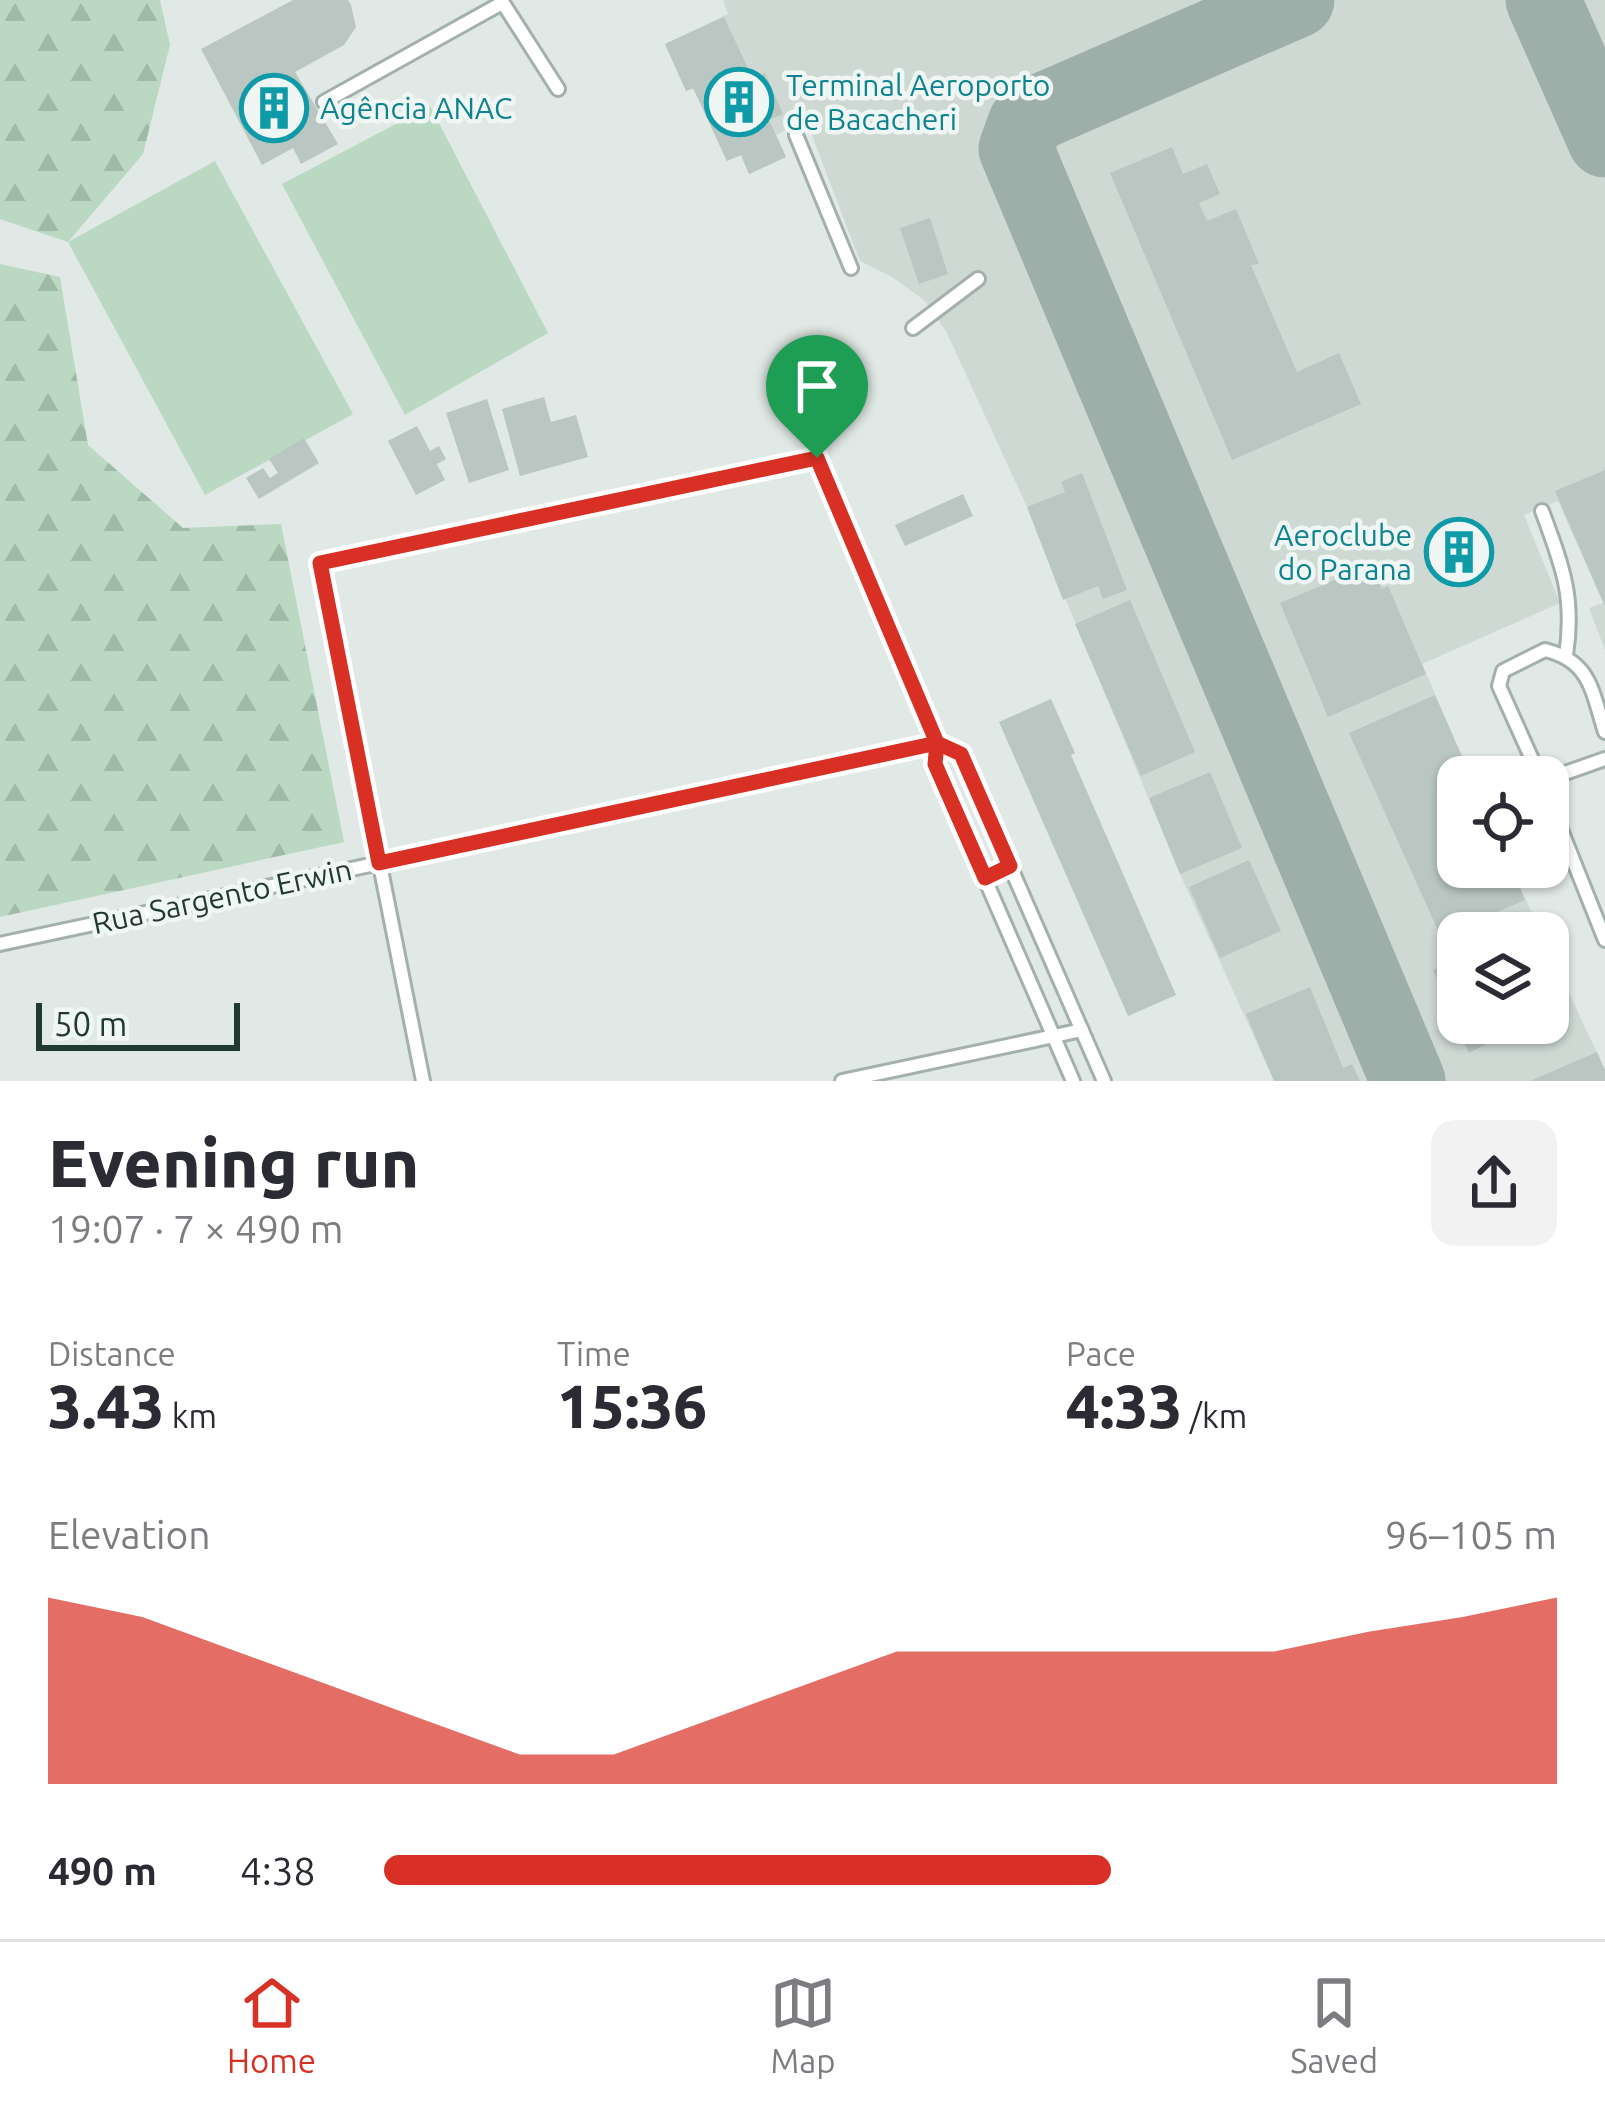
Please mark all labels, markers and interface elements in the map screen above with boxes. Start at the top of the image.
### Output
building icon: Terminal Aeroporto de Bacacheri [704,67,774,137]
place label: Terminal Aeroporto de Bacacheri [786,68,1050,136]
building icon: Agência ANAC [239,73,309,143]
place label: Agência ANAC [320,91,512,125]
pin [766,335,868,458]
icon: arrive [784,353,850,419]
building icon: Aeroclube do Parana [1424,517,1494,587]
place label: Aeroclube do Parana [1274,518,1412,586]
map controls [1437,756,1569,1044]
button: locate [1437,756,1569,888]
street label: Rua Sargento Erwin [89,852,355,940]
button: layers [1437,912,1569,1044]
scale bar [36,997,240,1050]
text: 50 m [54,1005,127,1042]
button: share [1431,1120,1557,1246]
text: Evening run [48,1125,419,1199]
text: 19:07 · 7 × 490 m [48,1207,343,1250]
text: Distance [48,1335,176,1372]
text: Time [557,1335,631,1372]
text: Pace [1066,1335,1136,1372]
text: 3.43 [48,1372,164,1439]
text: 15:36 [557,1372,707,1439]
text: 4:33 [1066,1372,1182,1439]
text: km [164,1397,217,1434]
text: /km [1182,1397,1247,1434]
text: Elevation [48,1513,211,1556]
text: 96–105 m [1385,1513,1557,1556]
text: 490 m [48,1849,157,1892]
text: 4:38 [240,1849,316,1892]
tab: Home [227,1970,316,2079]
tab: Map [770,1970,836,2079]
tab: Saved [1290,1970,1378,2079]

